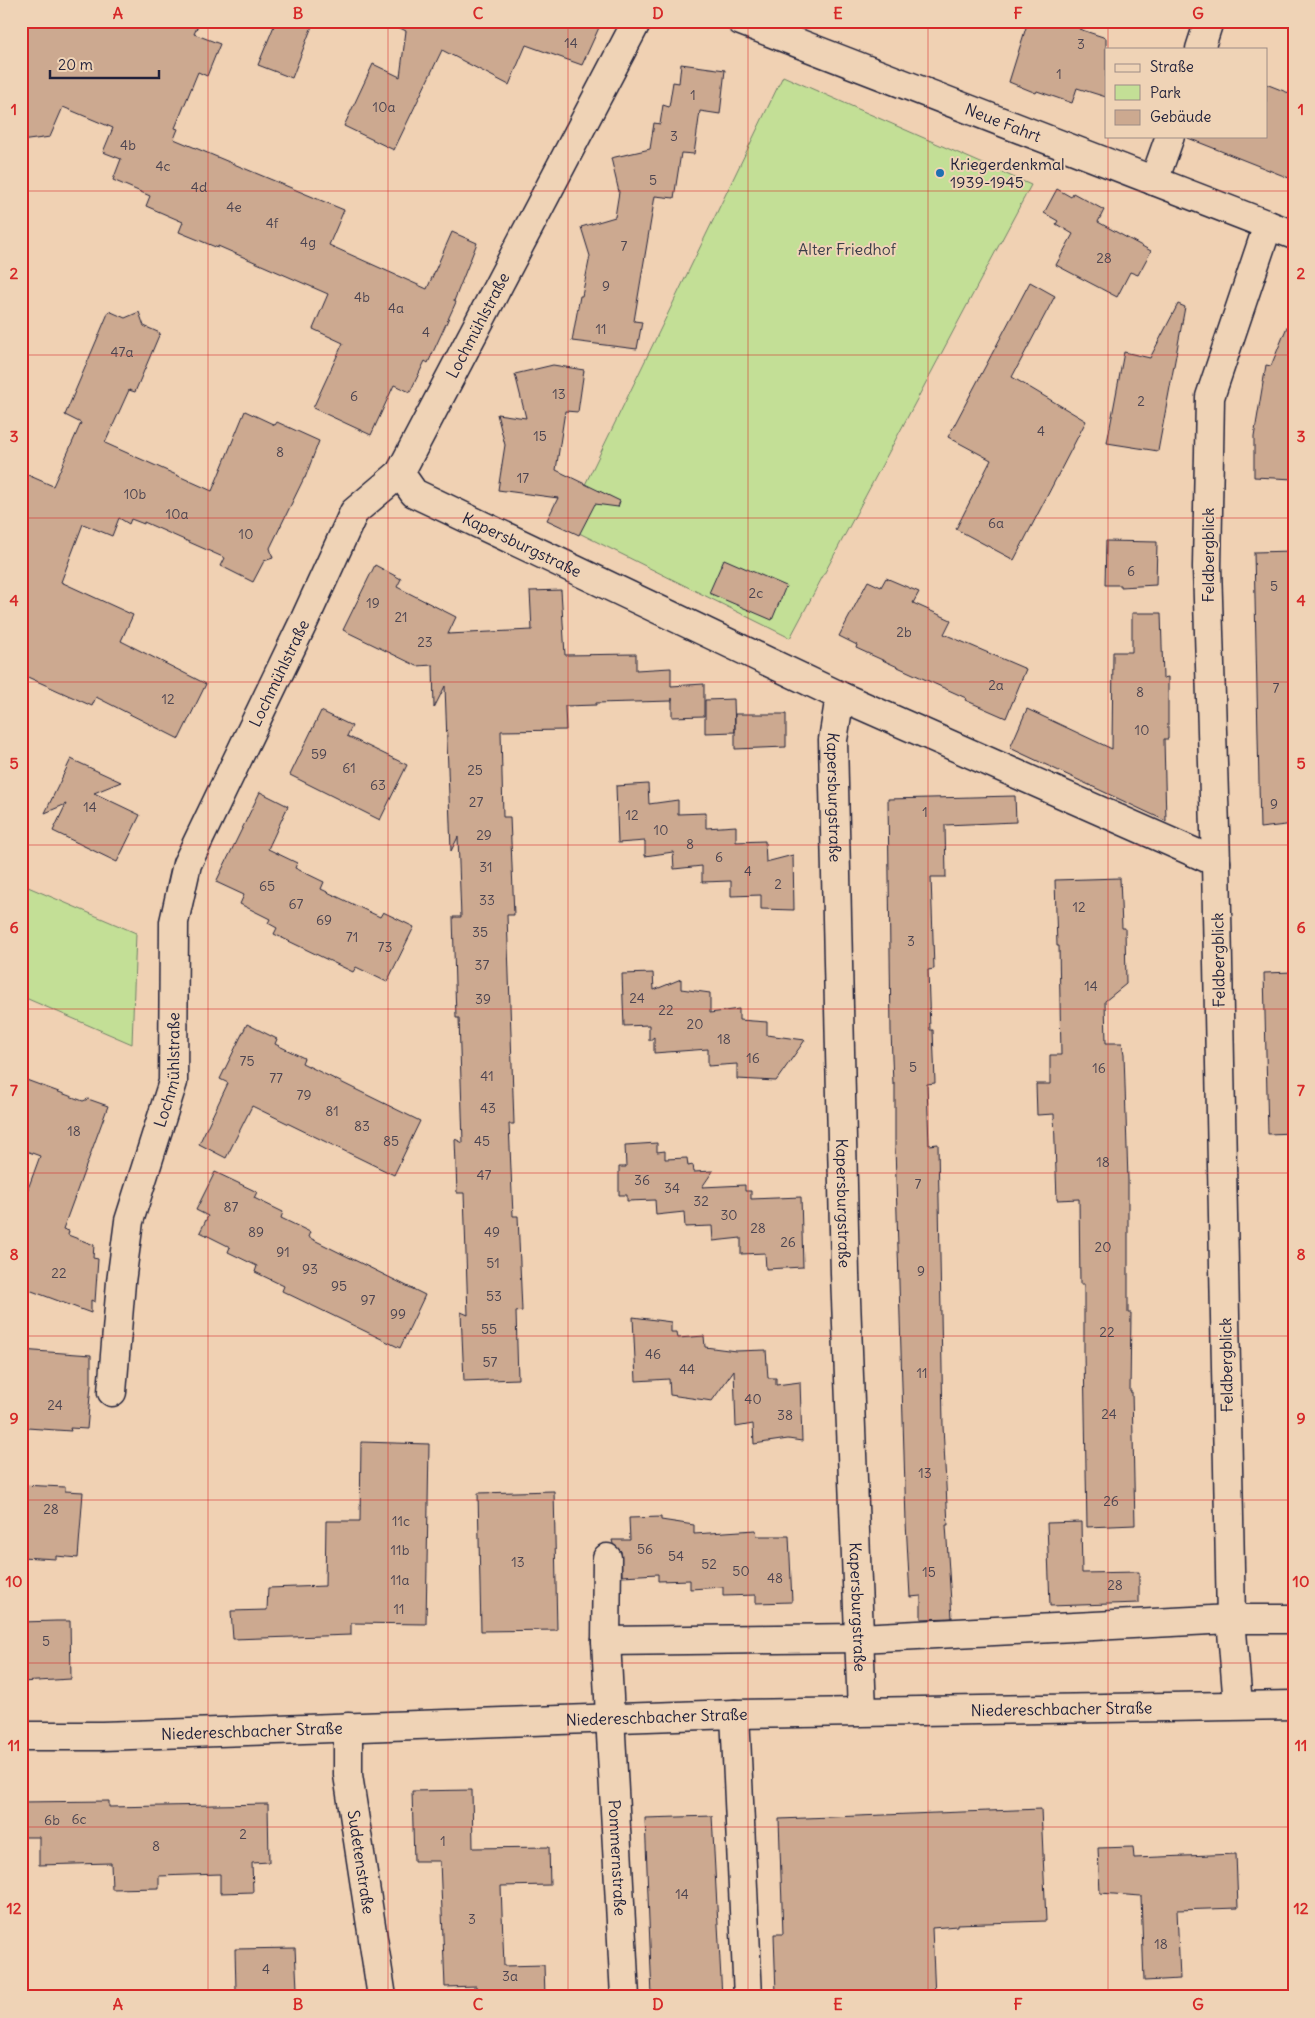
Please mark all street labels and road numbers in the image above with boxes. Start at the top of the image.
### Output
street label: Neue Fahrt [962,99,1044,146]
street label: Lochmühlstraße [442,269,513,381]
street label: Kapersburgstraße [459,508,585,581]
street label: Feldbergblick [1198,508,1218,602]
street label: Lochmühlstraße [245,616,313,730]
street label: Kapersburgstraße [823,731,846,862]
street label: Feldbergblick [1207,912,1229,1008]
street label: Lochmühlstraße [149,1012,183,1130]
street label: Kapersburgstraße [832,1138,855,1268]
street label: Feldbergblick [1215,1317,1237,1413]
street label: Kapersburgstraße [845,1542,870,1672]
street label: Niedereschbacher Straße [971,1697,1153,1720]
street label: Niedereschbacher Straße [566,1704,748,1730]
street label: Niedereschbacher Straße [161,1718,343,1744]
street label: Pommernstraße [604,1799,631,1916]
street label: Sudetenstraße [344,1809,379,1915]

